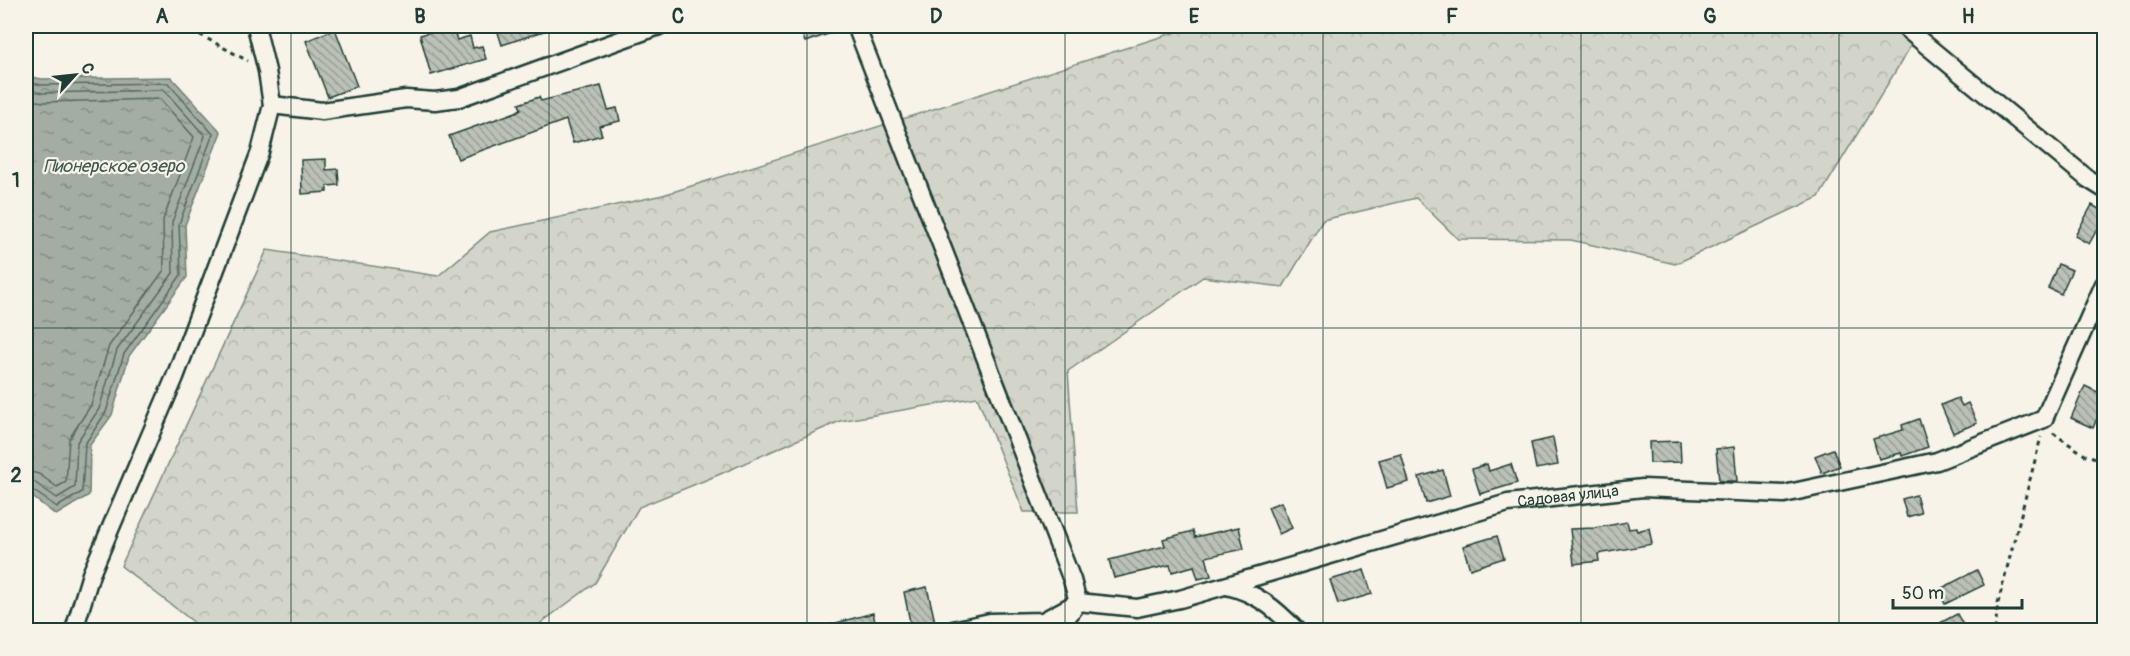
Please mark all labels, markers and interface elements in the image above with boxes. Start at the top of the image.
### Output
text: A [156,4,169,29]
text: B [414,4,426,29]
text: C [672,4,684,29]
text: D [930,4,943,29]
text: E [1189,4,1200,29]
text: F [1446,4,1458,29]
text: G [1703,4,1717,29]
text: H [1962,4,1975,29]
north arrow [45,45,105,105]
text: С [76,60,99,78]
water label: Пионерское озеро [43,155,186,178]
text: 1 [12,168,20,193]
text: 2 [10,463,22,488]
street label: Садовая улица [1516,481,1620,512]
scale bar [1893,572,2022,610]
text: 50 m [1902,582,1944,605]

